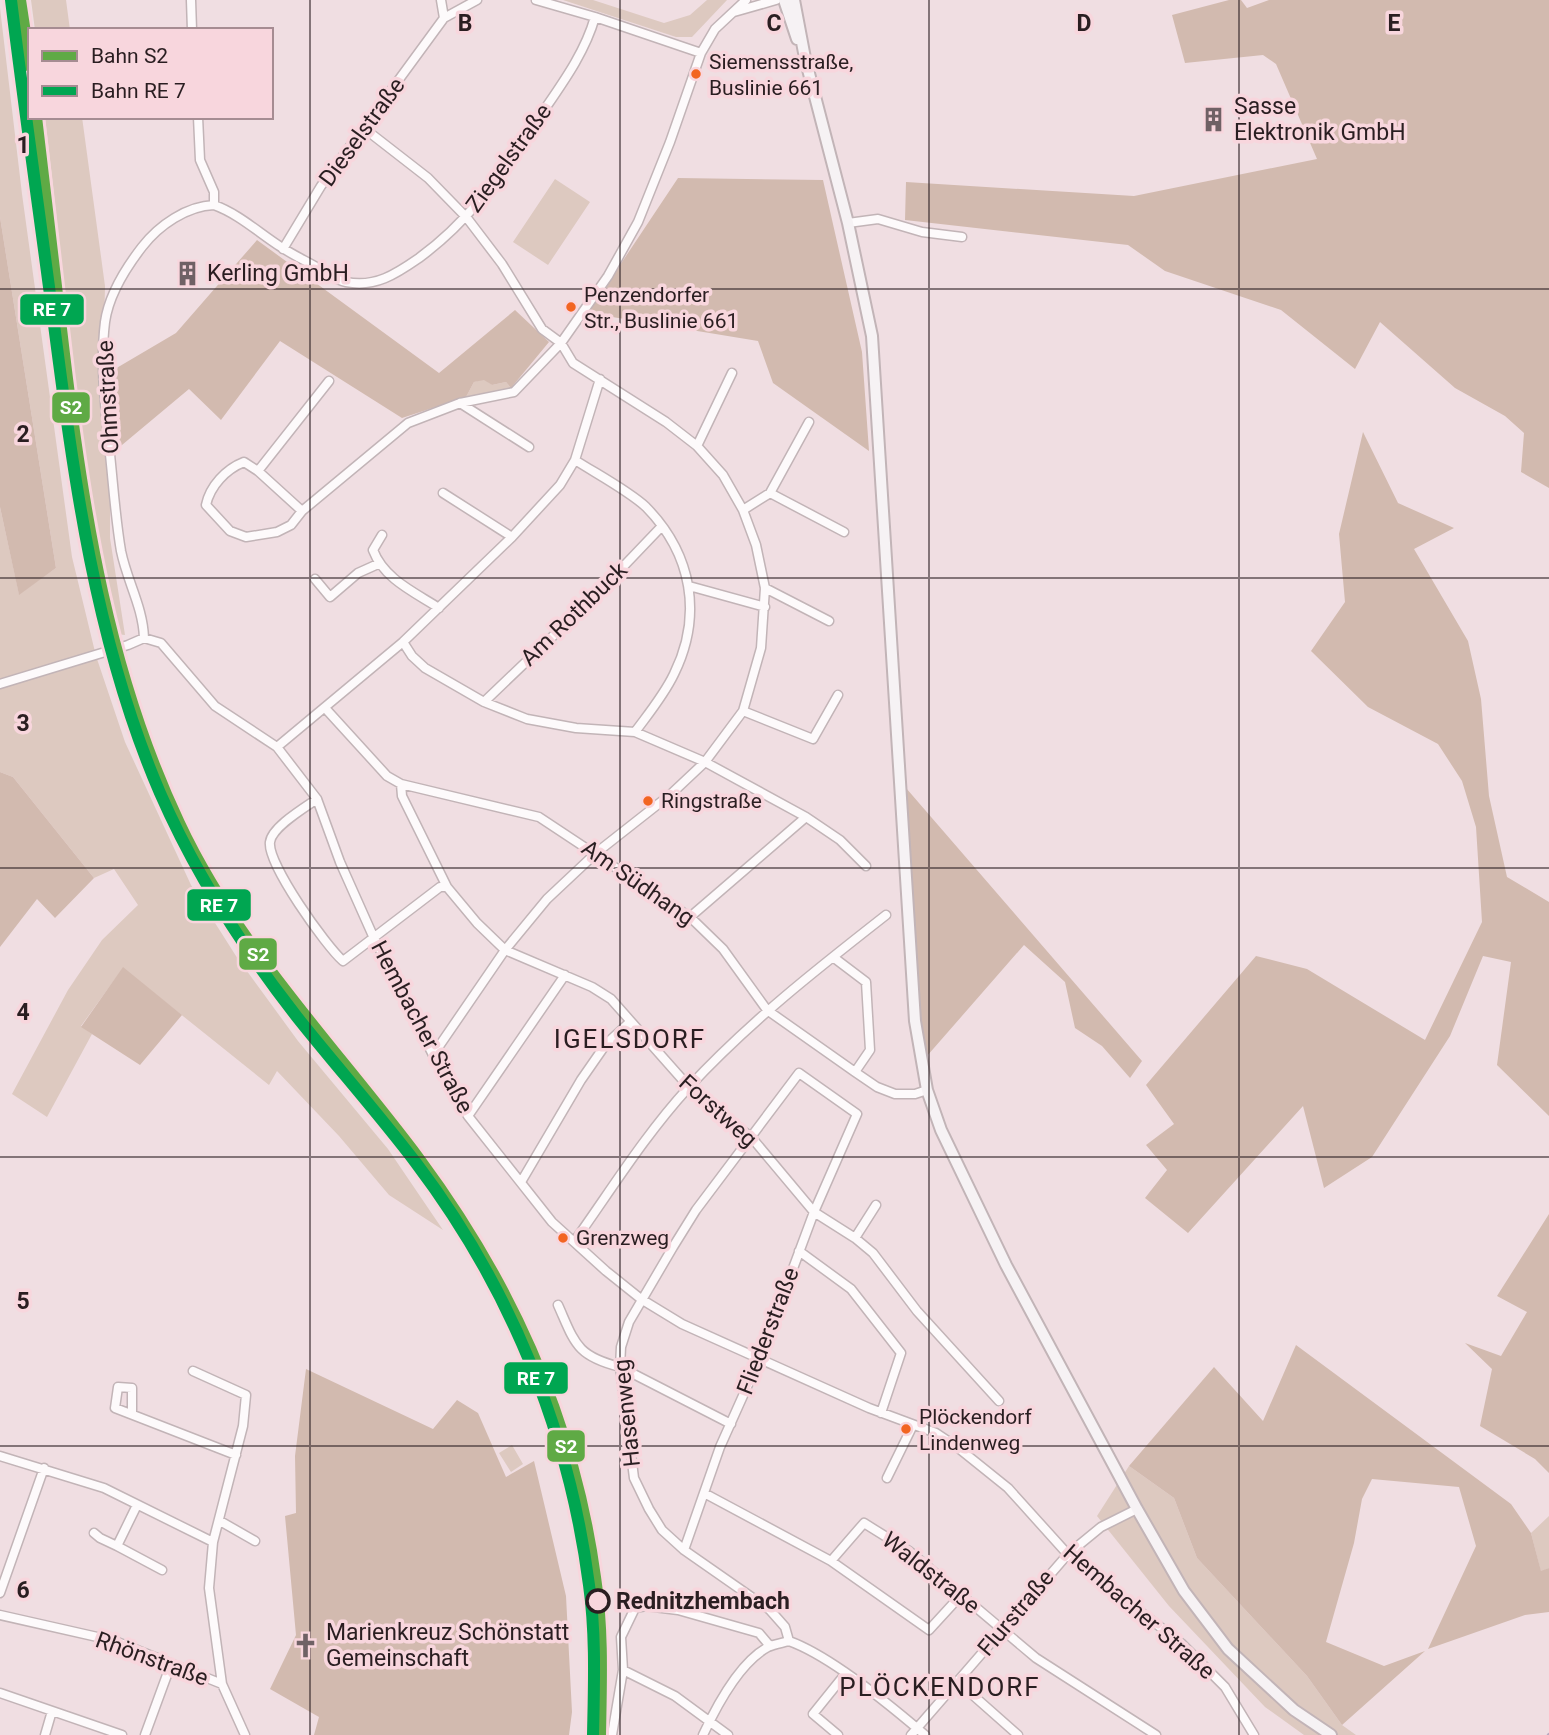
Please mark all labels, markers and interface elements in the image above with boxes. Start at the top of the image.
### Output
text: B [458,10,472,37]
text: C [766,10,782,37]
text: D [1077,10,1091,37]
text: E [1388,10,1401,37]
legend [28,28,273,119]
text: Bahn S2 [91,44,168,68]
place label: Siemensstraße, Buslinie 661 [709,50,853,100]
marker: Siemensstraße, Buslinie 661 [689,67,703,81]
street label: Dieselstraße [314,72,410,192]
text: Bahn RE 7 [91,79,186,103]
place label: Sasse Elektronik GmbH [1234,93,1406,146]
street label: Ziegelstraße [461,99,557,217]
building icon: Sasse Elektronik GmbH [1200,105,1228,133]
text: 1 [16,132,30,159]
building icon: Kerling GmbH [173,259,201,287]
place label: Kerling GmbH [207,260,349,287]
place label: Penzendorfer Str., Buslinie 661 [584,283,738,333]
line badge: RE 7 [19,293,85,326]
text: RE 7 [33,298,71,321]
marker: Penzendorfer Str., Buslinie 661 [564,300,578,314]
street label: Ohmstraße [92,339,124,455]
line badge: S2 [51,391,91,424]
text: S2 [60,396,82,419]
text: 2 [16,421,30,448]
street label: Am Rothbuck [515,556,633,672]
text: 3 [16,710,30,737]
place label: Ringstraße [661,789,762,813]
marker: Ringstraße [641,794,655,808]
street label: Am Südhang [577,834,699,932]
line badge: RE 7 [186,888,252,922]
text: RE 7 [200,894,238,917]
street label: Hembacher Straße [365,936,479,1118]
line badge: S2 [238,937,278,971]
text: S2 [247,943,269,966]
text: 4 [16,999,30,1026]
district label: IGELSDORF [554,1024,706,1054]
street label: Forstweg [674,1069,762,1153]
place label: Grenzweg [576,1226,669,1250]
marker: Grenzweg [556,1231,570,1245]
street label: Fliederstraße [731,1264,805,1398]
text: 5 [16,1288,30,1315]
street label: Hasenweg [608,1358,646,1468]
line badge: RE 7 [503,1361,569,1395]
text: RE 7 [517,1367,555,1390]
place label: Plöckendorf Lindenweg [919,1405,1033,1455]
marker: Plöckendorf Lindenweg [899,1422,913,1436]
line badge: S2 [546,1429,586,1463]
text: S2 [555,1435,577,1458]
street label: Waldstraße [877,1527,985,1619]
street label: Hembacher Straße [1058,1539,1220,1685]
street label: Flurstraße [972,1565,1060,1661]
text: 6 [16,1577,30,1604]
place label: Rednitzhembach [616,1588,790,1615]
marker: Rednitzhembach [586,1589,610,1613]
place label: Marienkreuz Schönstatt Gemeinschaft [326,1619,569,1672]
street label: Rhönstraße [92,1626,212,1692]
church icon: Marienkreuz Schönstatt Gemeinschaft [292,1631,320,1659]
district label: PLÖCKENDORF [839,1672,1041,1702]

